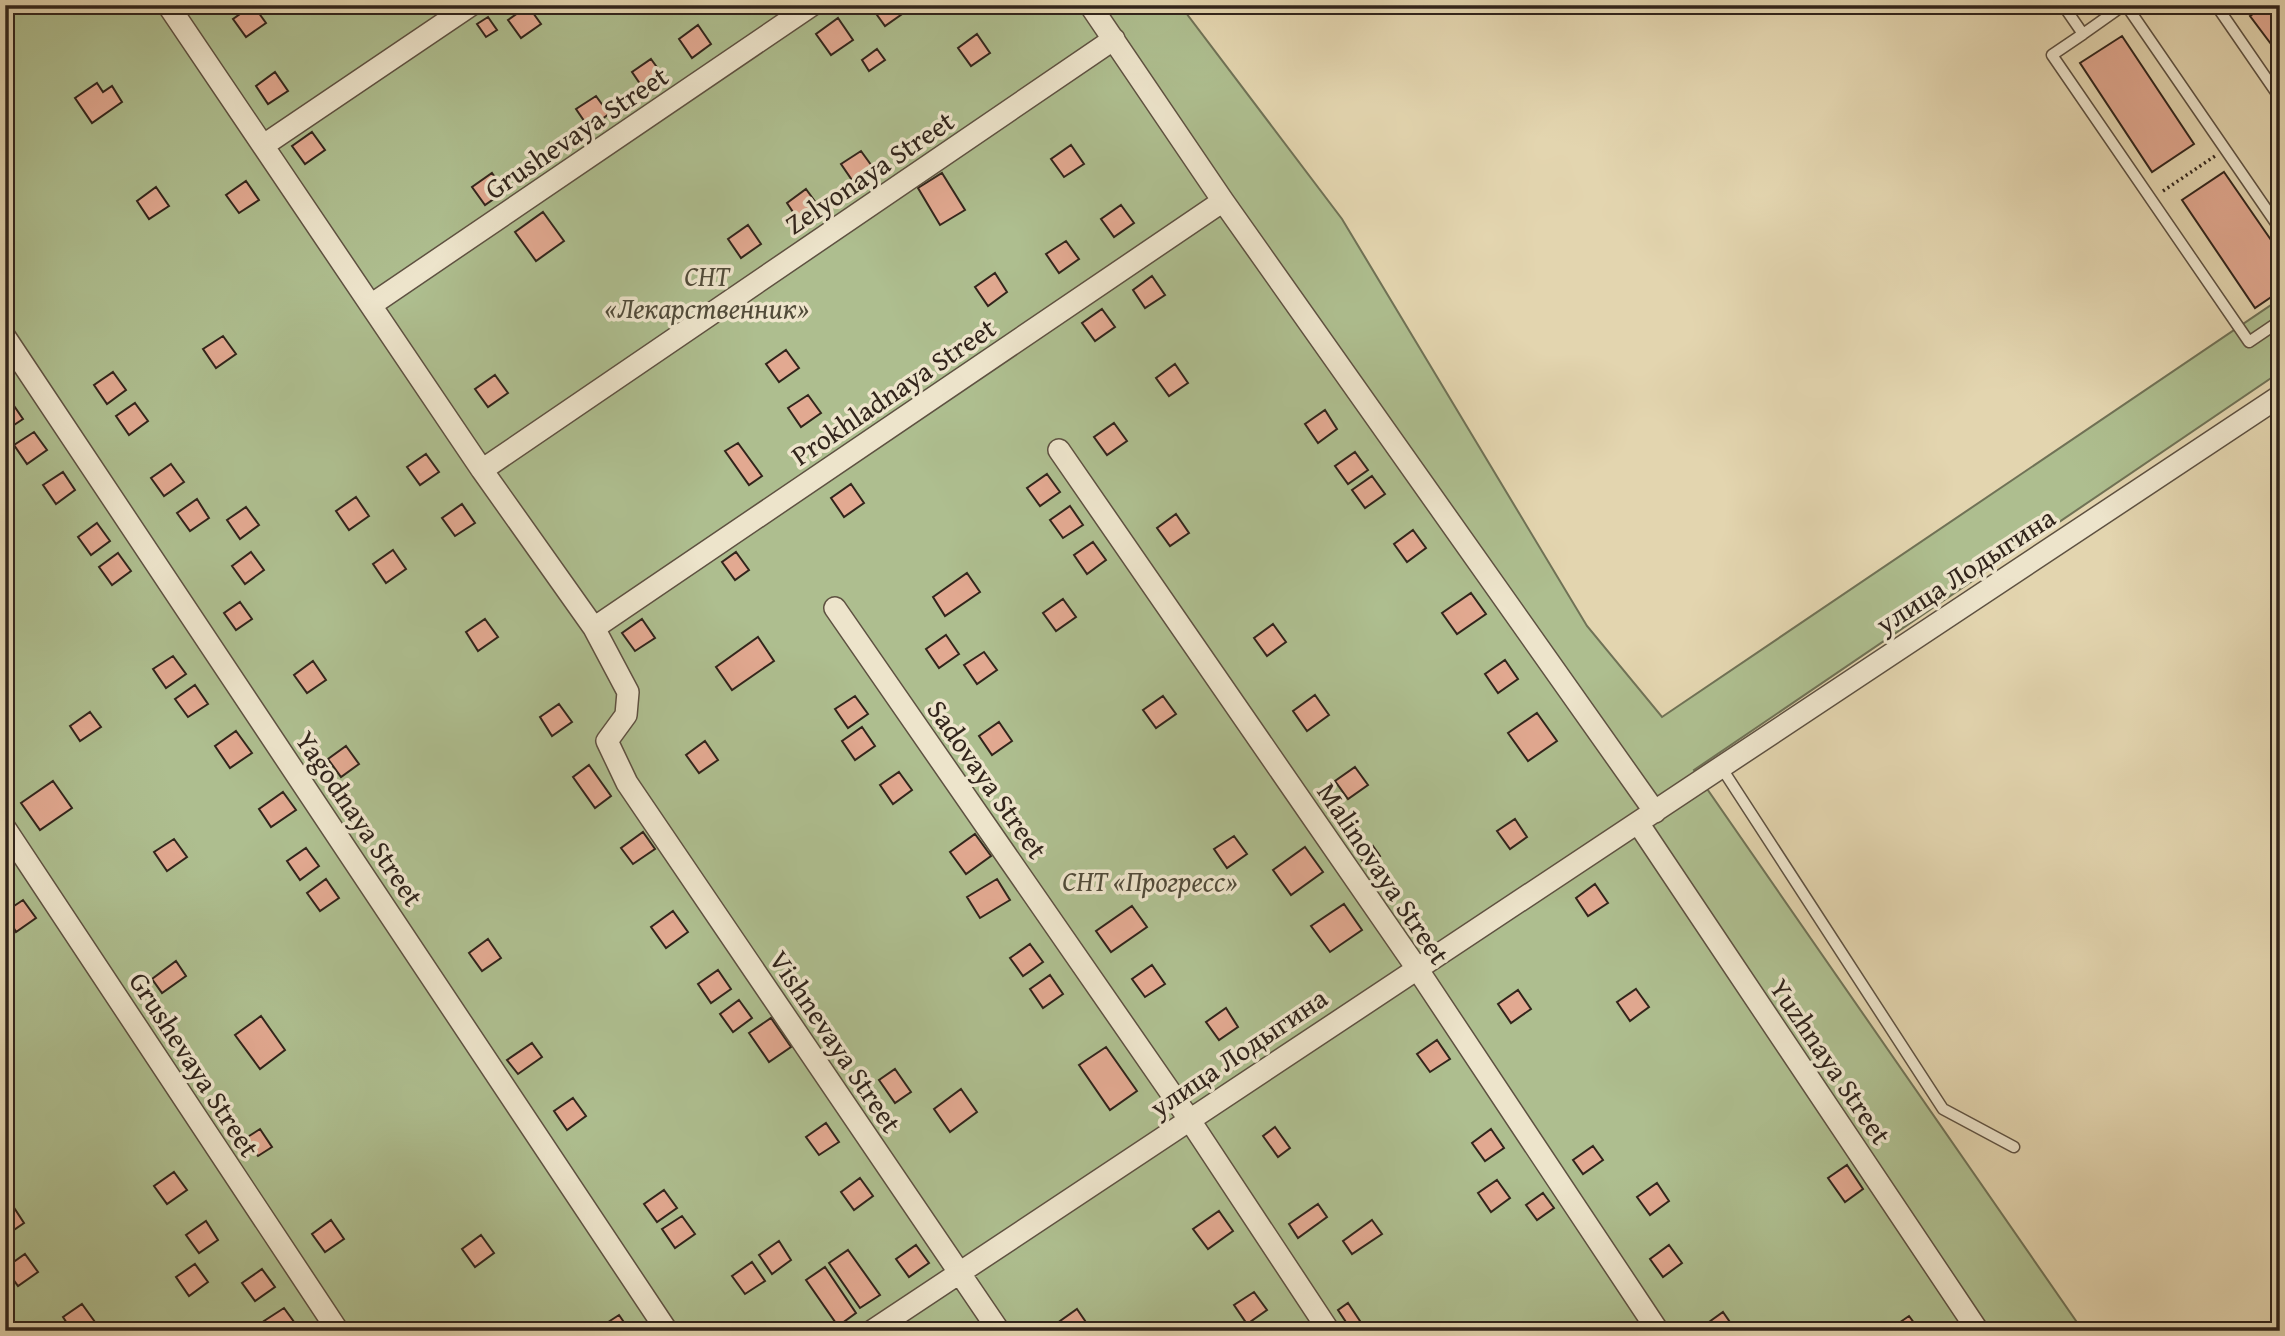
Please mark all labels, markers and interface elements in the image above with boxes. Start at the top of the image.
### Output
street label: Grushevaya Street [476,55,676,209]
street label: Zelyonaya Street [776,100,962,244]
park label: СНТ «Лекарственник» [605,255,809,328]
street label: Prokhladnaya Street [782,307,1004,475]
street label: улица Лодыгина [1866,496,2063,644]
street label: Sadovaya Street [918,691,1058,867]
street label: Yagodnaya Street [286,722,434,914]
street label: Malinovaya Street [1308,774,1460,972]
park label: СНТ «Прогресс» [1062,860,1238,901]
street label: Vishnevaya Street [760,942,912,1141]
street label: Grushevaya Street [120,963,270,1165]
street label: Yuzhnaya Street [1760,970,1902,1152]
street label: улица Лодыгина [1140,977,1336,1127]

